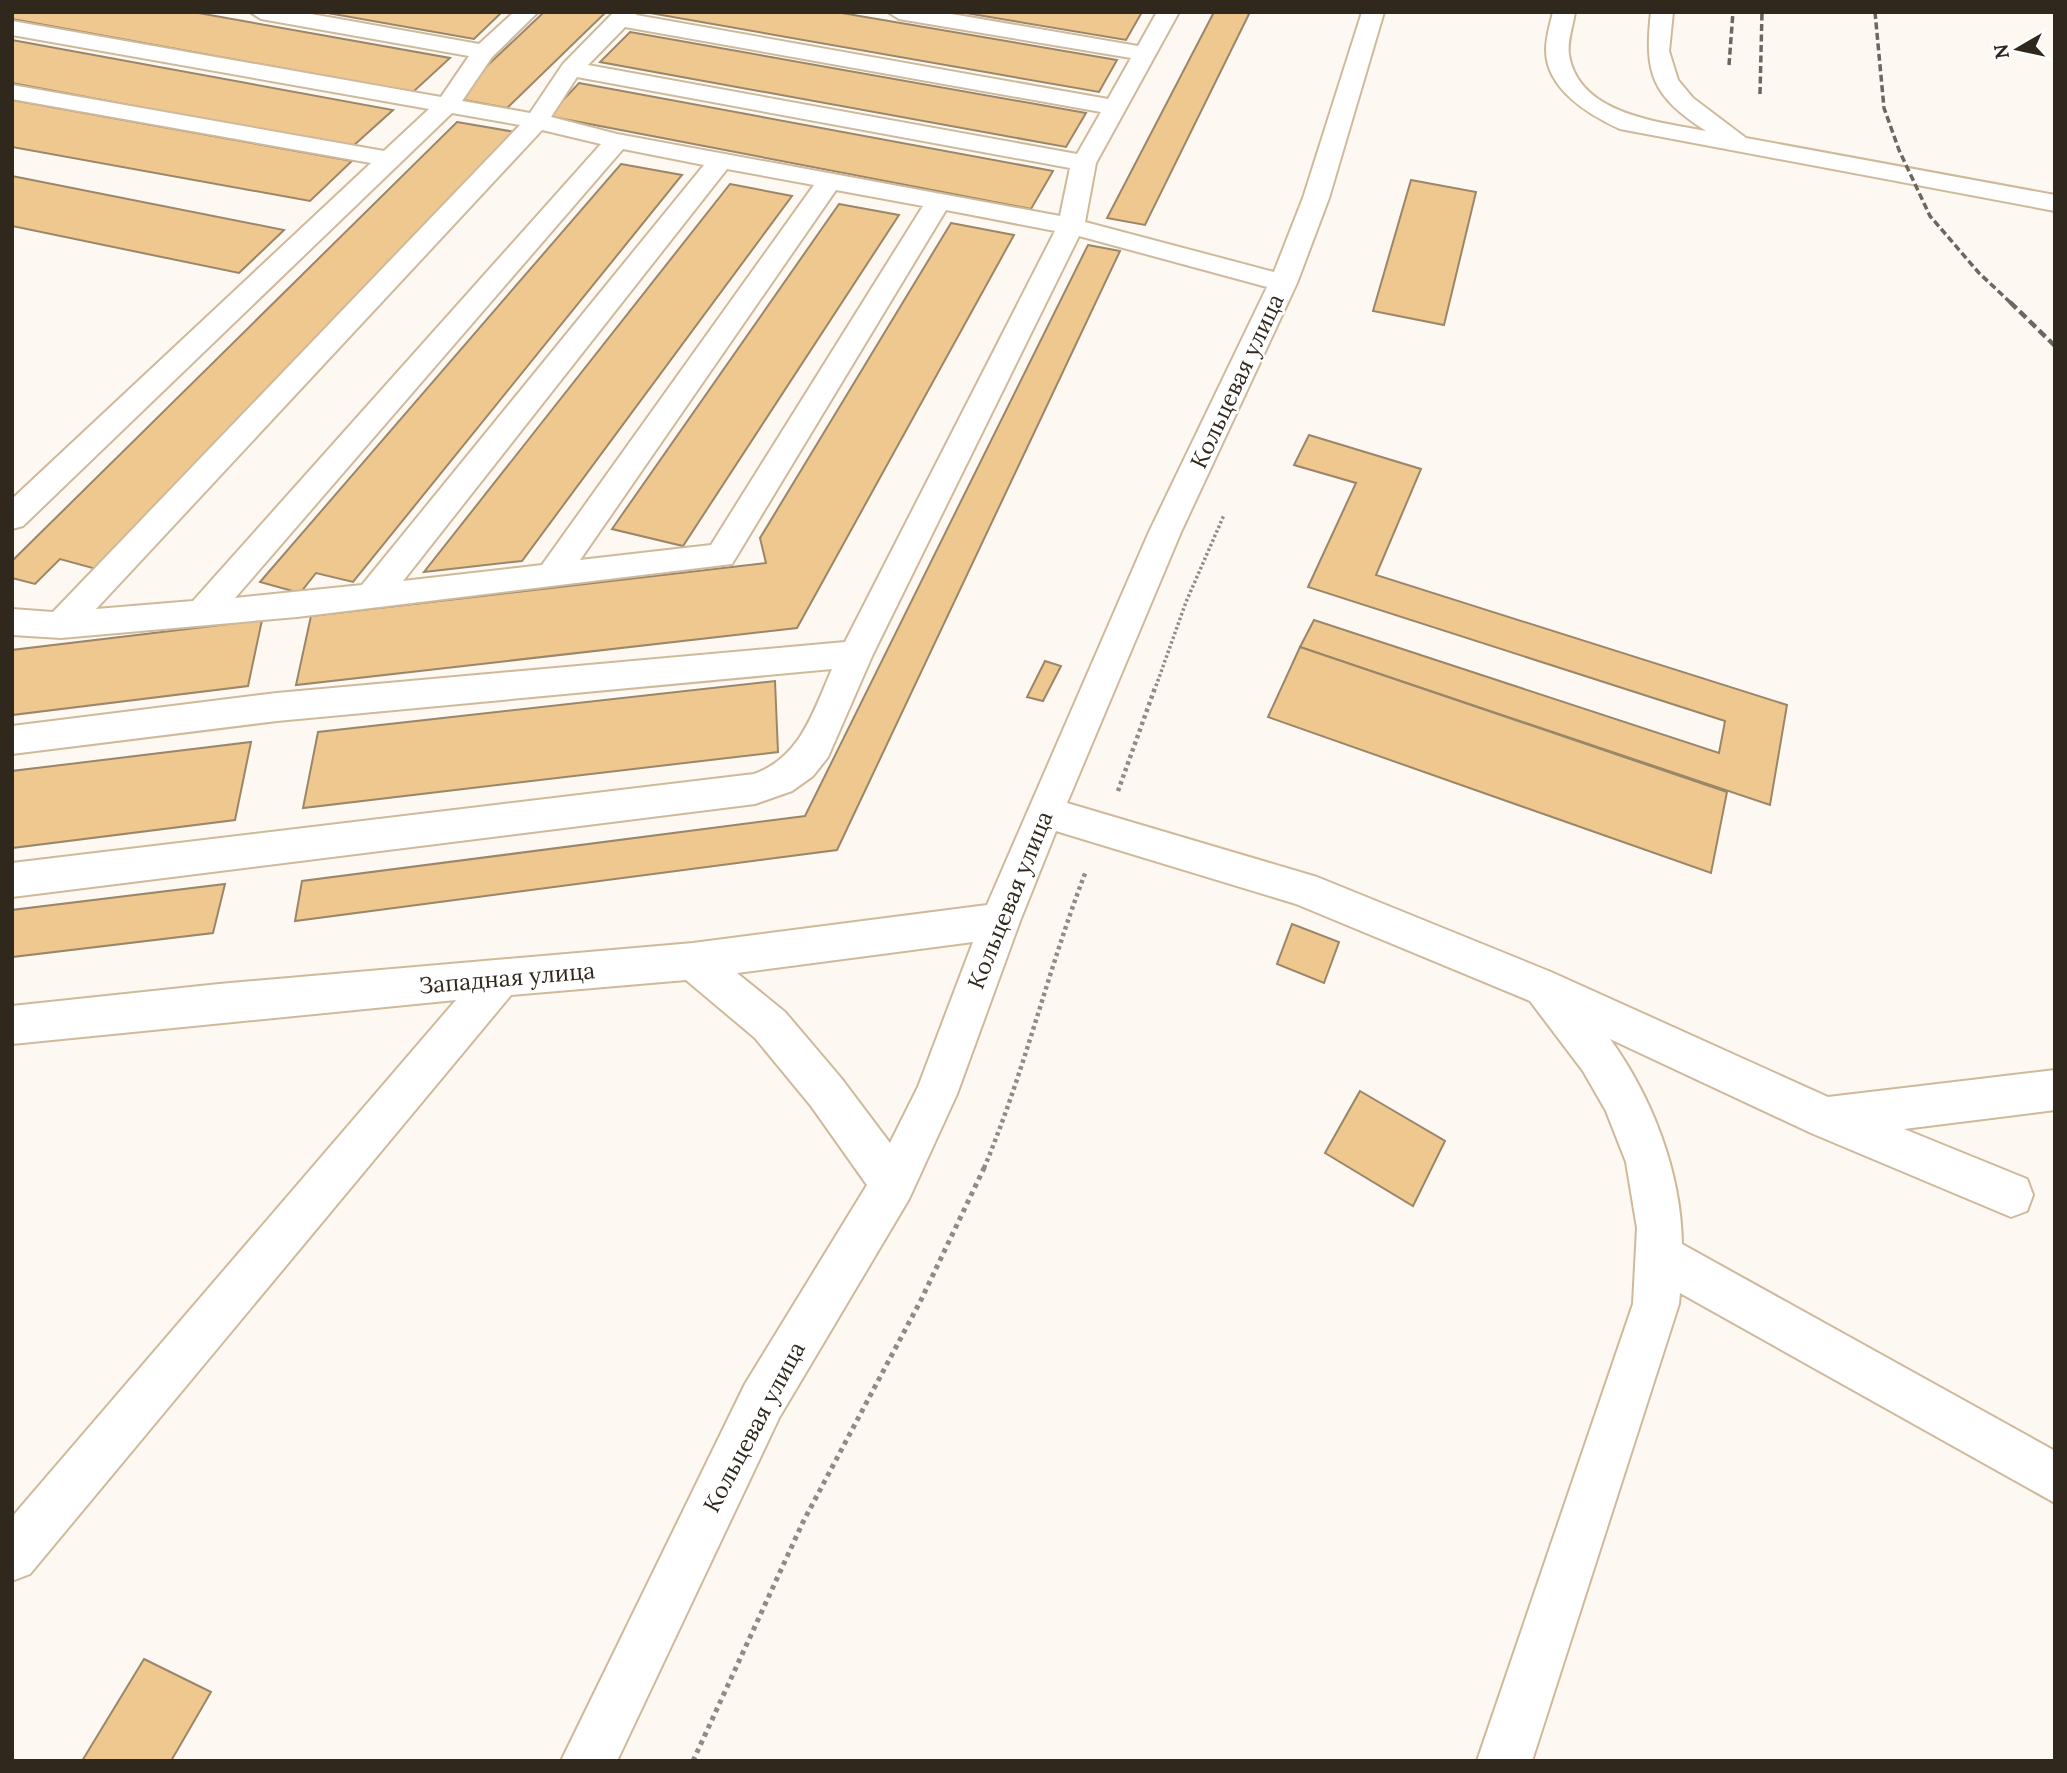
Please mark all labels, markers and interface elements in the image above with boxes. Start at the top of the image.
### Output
north arrow [1983,14,2053,84]
text: N [1988,42,2014,61]
street label: Кольцевая улица [1183,289,1290,473]
street label: Кольцевая улица [961,807,1058,993]
street label: Западная улица [418,955,596,1000]
street label: Кольцевая улица [696,1336,811,1517]

